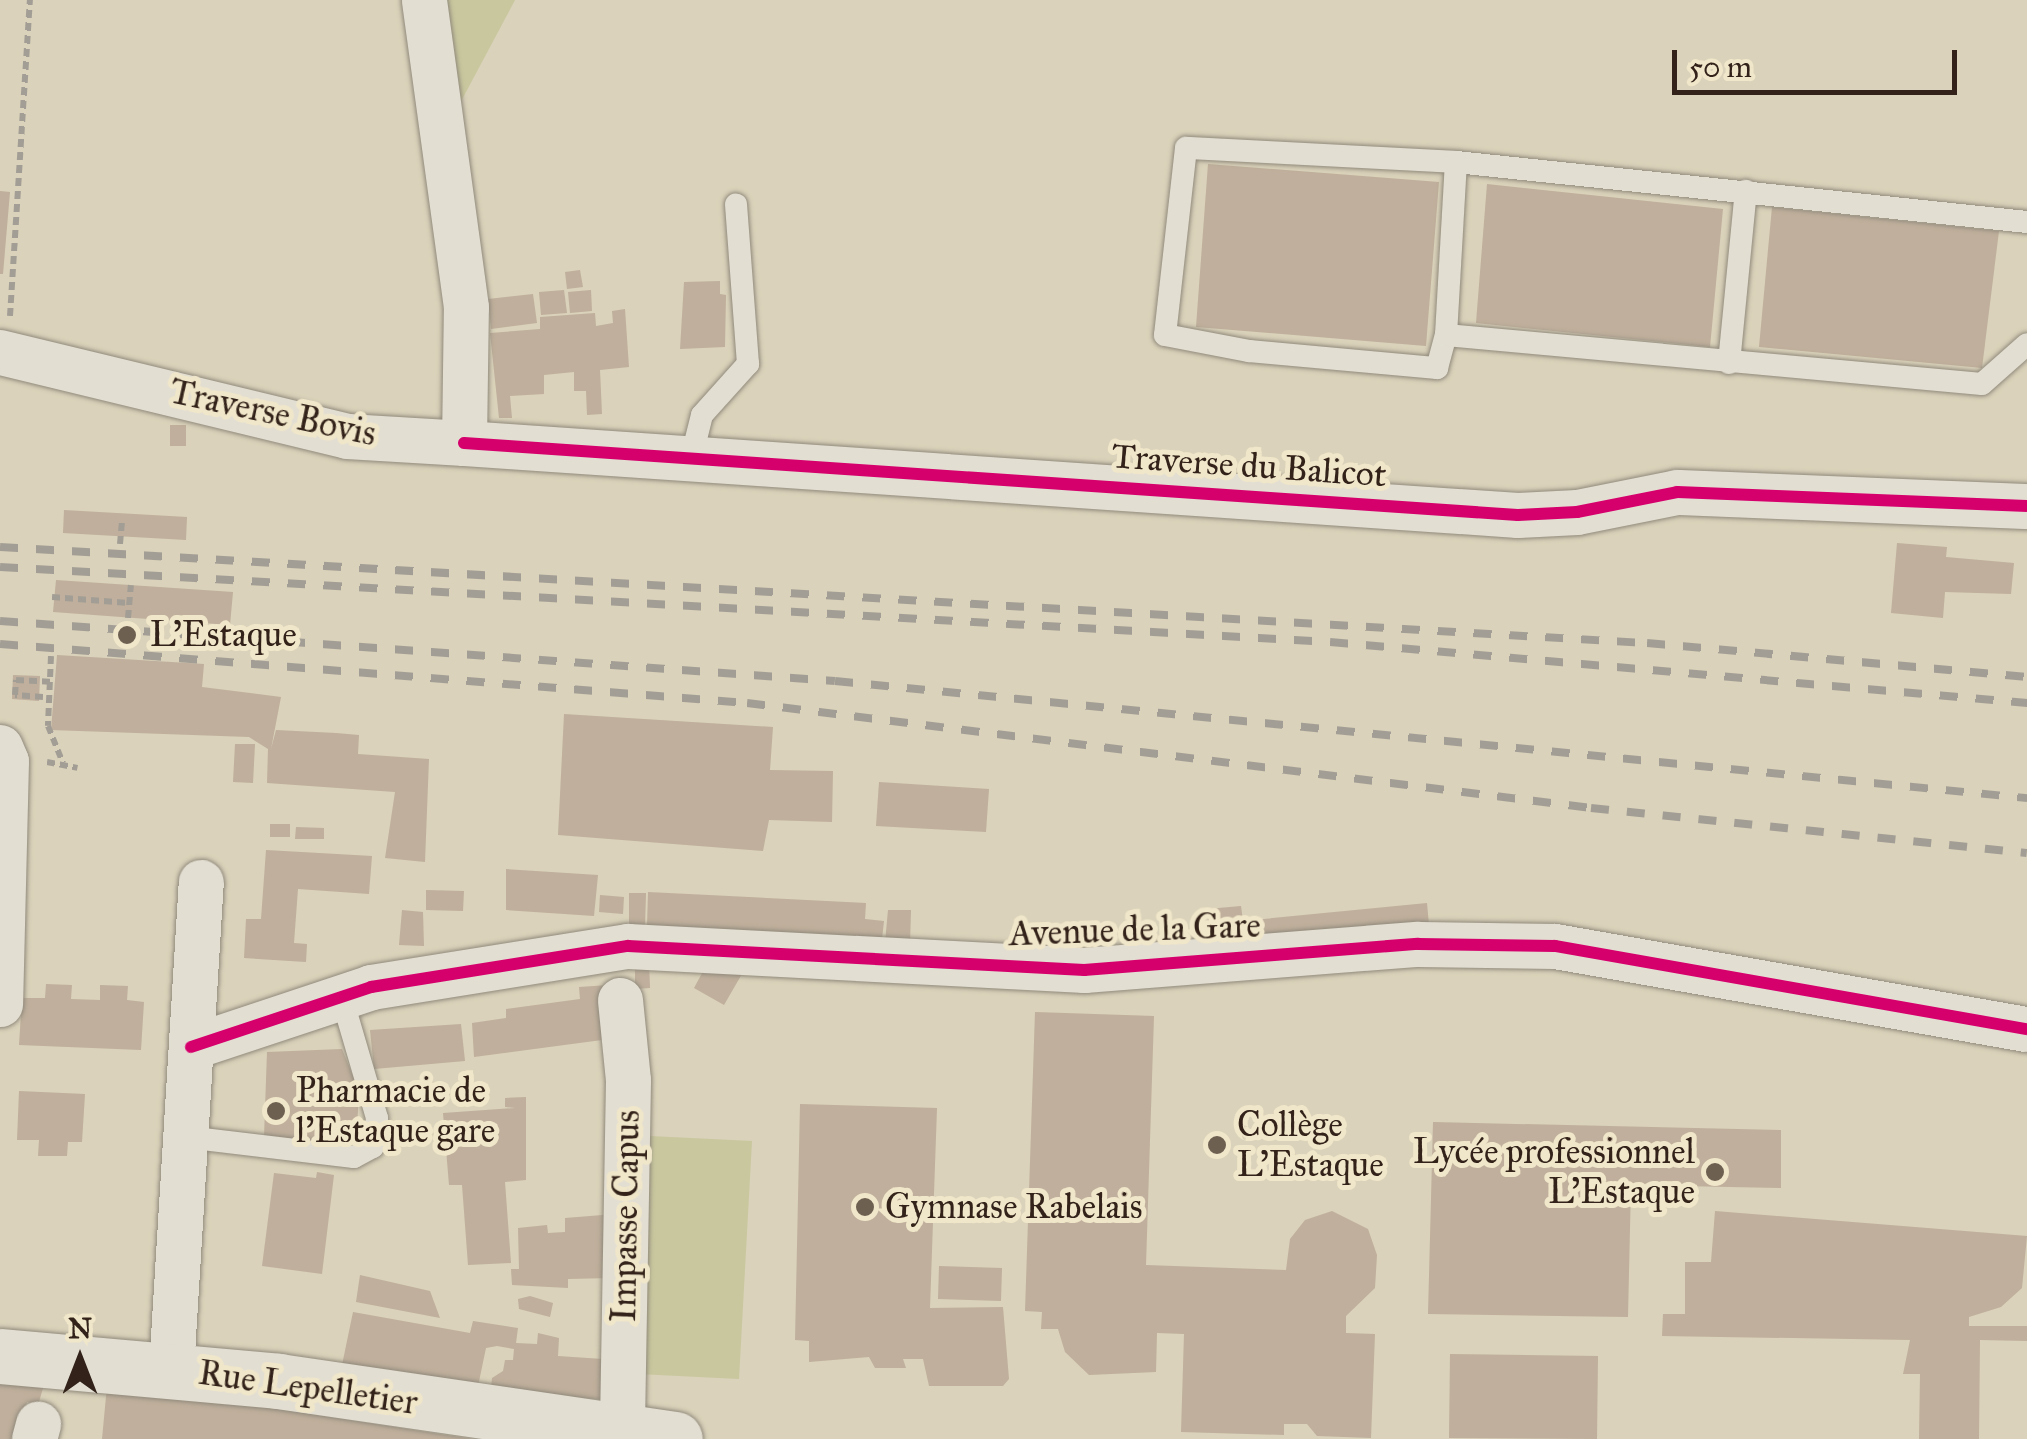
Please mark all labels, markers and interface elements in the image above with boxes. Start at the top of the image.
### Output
scale bar [1677,30,1962,92]
text: 50 m [1689,49,1752,85]
street label: Traverse Bovis [166,371,380,455]
street label: Traverse du Balicot [1110,435,1388,497]
place label: L'Estaque [150,614,297,656]
marker: L'Estaque [114,622,140,648]
street label: Avenue de la Gare [1008,905,1262,955]
place label: Pharmacie de l'Estaque gare [296,1070,495,1152]
marker: Pharmacie de l'Estaque gare [265,1100,287,1122]
place label: Collège L'Estaque [1237,1104,1384,1186]
street label: Impasse Capus [603,1110,649,1322]
place label: Lycée professionnel L'Estaque [1413,1131,1695,1213]
marker: Collège L'Estaque [1206,1134,1228,1156]
marker: Lycée professionnel L'Estaque [1704,1161,1726,1183]
place label: Gymnase Rabelais [885,1186,1143,1228]
marker: Gymnase Rabelais [854,1196,876,1218]
north arrow [30,1309,130,1409]
text: N [68,1311,92,1346]
street label: Rue Lepelletier [196,1352,420,1424]

